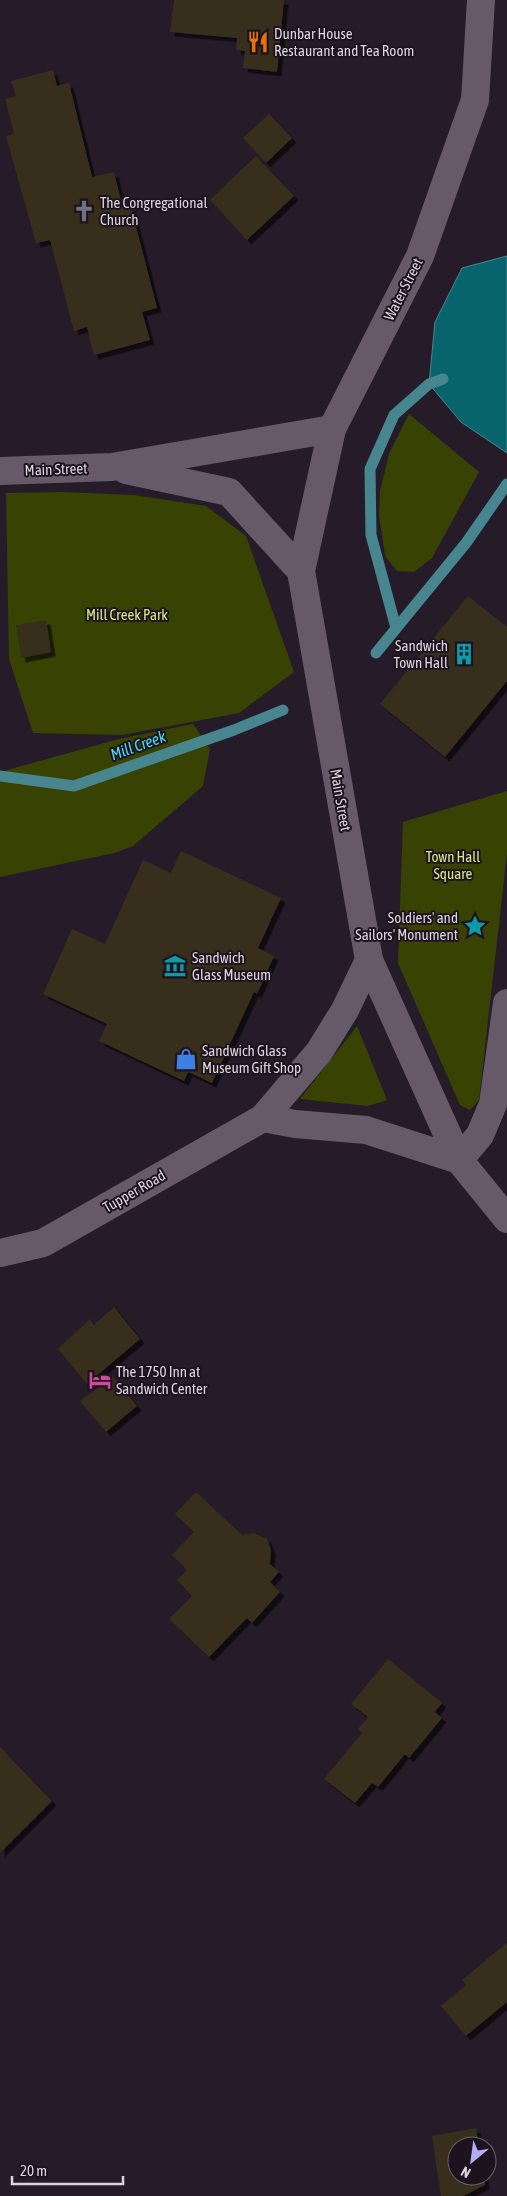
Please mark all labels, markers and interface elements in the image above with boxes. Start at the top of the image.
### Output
place label: Dunbar House Restaurant and Tea Room [274,25,414,59]
restaurant icon: Dunbar House Restaurant and Tea Room [245,29,271,55]
place label: The Congregational Church [100,194,207,228]
church icon: The Congregational Church [71,198,97,224]
street label: Water Street [380,255,426,323]
street label: Main Street [24,459,88,479]
park label: Mill Creek Park [86,606,168,623]
place label: Sandwich Town Hall [393,637,448,671]
building icon: Sandwich Town Hall [451,641,477,667]
water label: Mill Creek [108,726,169,763]
street label: Main Street [327,768,355,832]
park label: Town Hall Square [426,848,480,882]
place label: Soldiers' and Sailors' Monument [355,909,458,943]
place icon: Soldiers' and Sailors' Monument [462,913,488,939]
place label: Sandwich Glass Museum [192,949,271,983]
museum icon: Sandwich Glass Museum [162,953,188,979]
place label: Sandwich Glass Museum Gift Shop [202,1042,301,1076]
shop icon: Sandwich Glass Museum Gift Shop [173,1046,199,1072]
street label: Tupper Road [100,1166,168,1216]
place label: The 1750 Inn at Sandwich Center [116,1363,208,1397]
hotel icon: The 1750 Inn at Sandwich Center [87,1367,113,1393]
north arrow [447,2136,497,2186]
scale bar [12,2154,124,2186]
text: 20 m [20,2162,47,2179]
text: N [458,2163,473,2181]

